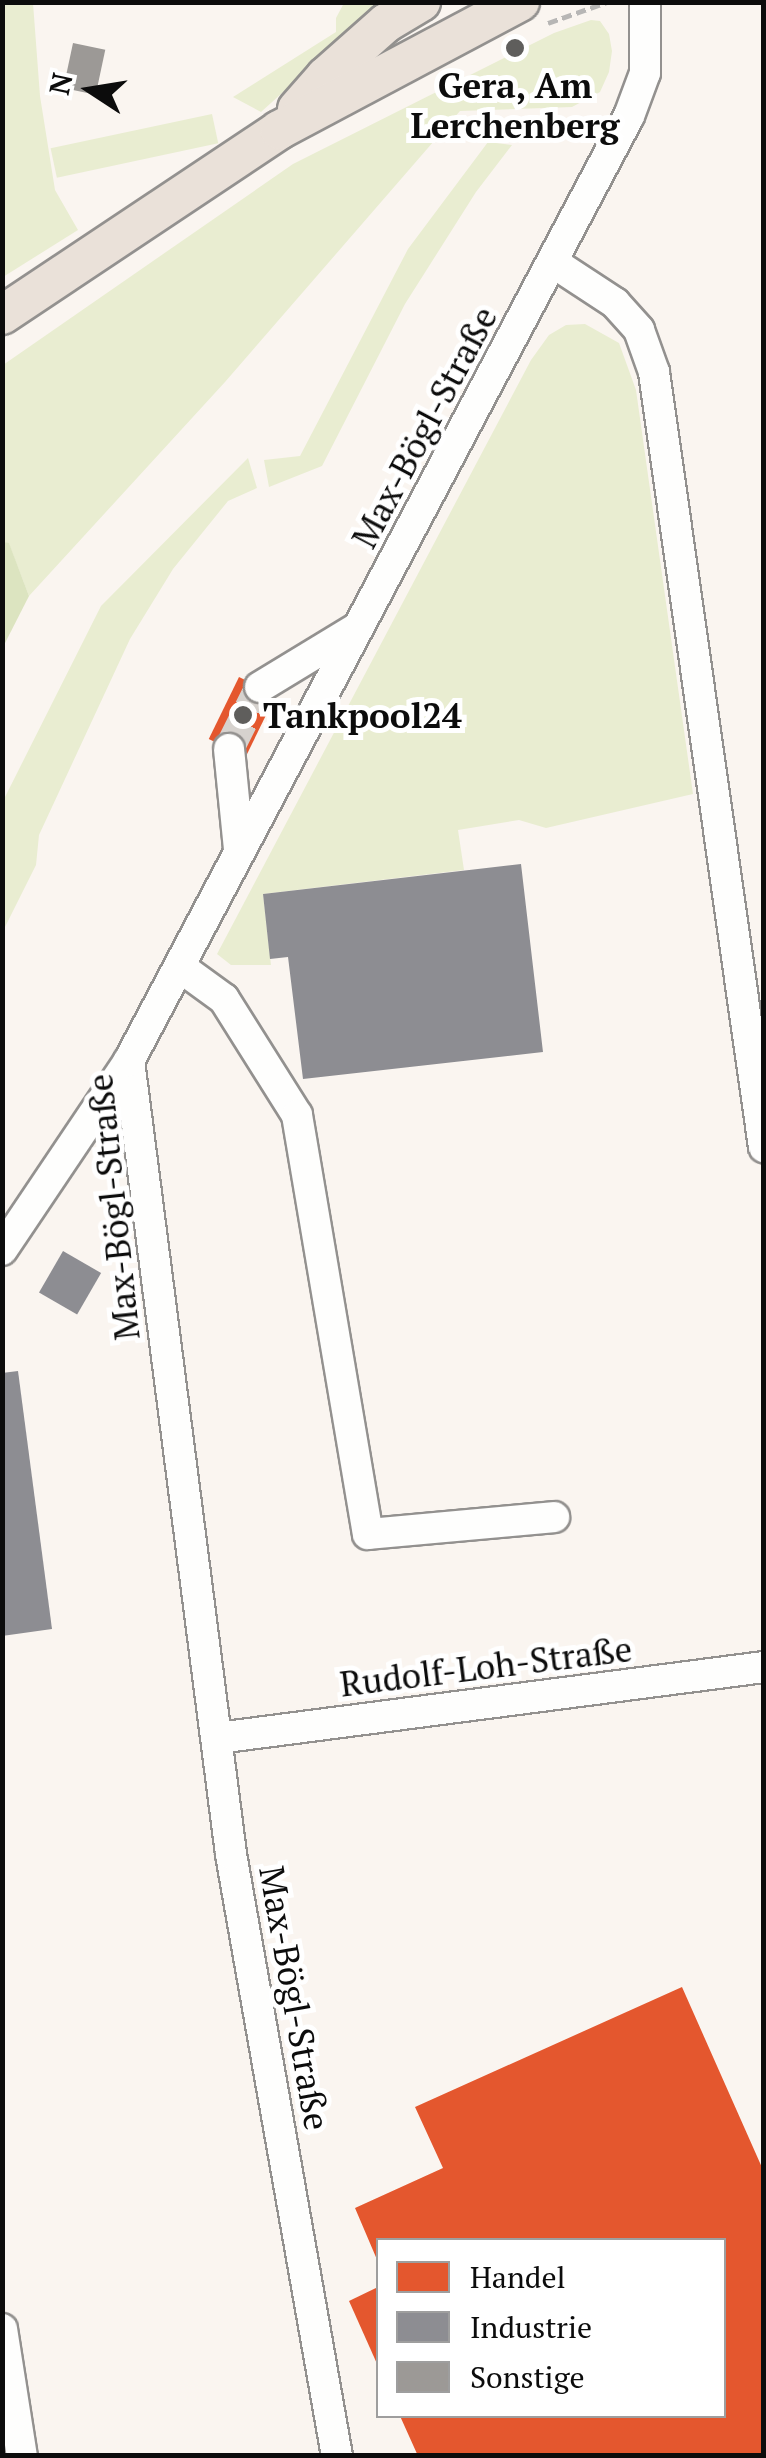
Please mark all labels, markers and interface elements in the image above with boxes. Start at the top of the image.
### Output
marker: Gera, Am Lerchenberg [504,37,526,59]
north arrow [40,40,140,140]
place label: Gera, Am Lerchenberg [410,64,620,146]
text: N [40,69,80,98]
street label: Max-Bögl-Straße [343,299,505,555]
place label: Tankpool24 [263,694,462,736]
marker: Tankpool24 [232,704,254,726]
street label: Max-Bögl-Straße [78,1072,148,1342]
street label: Rudolf-Loh-Straße [338,1627,634,1705]
street label: Max-Bögl-Straße [251,1863,339,2133]
legend [376,2238,726,2418]
text: Handel [470,2257,566,2297]
text: Industrie [470,2307,592,2347]
text: Sonstige [470,2357,585,2397]

